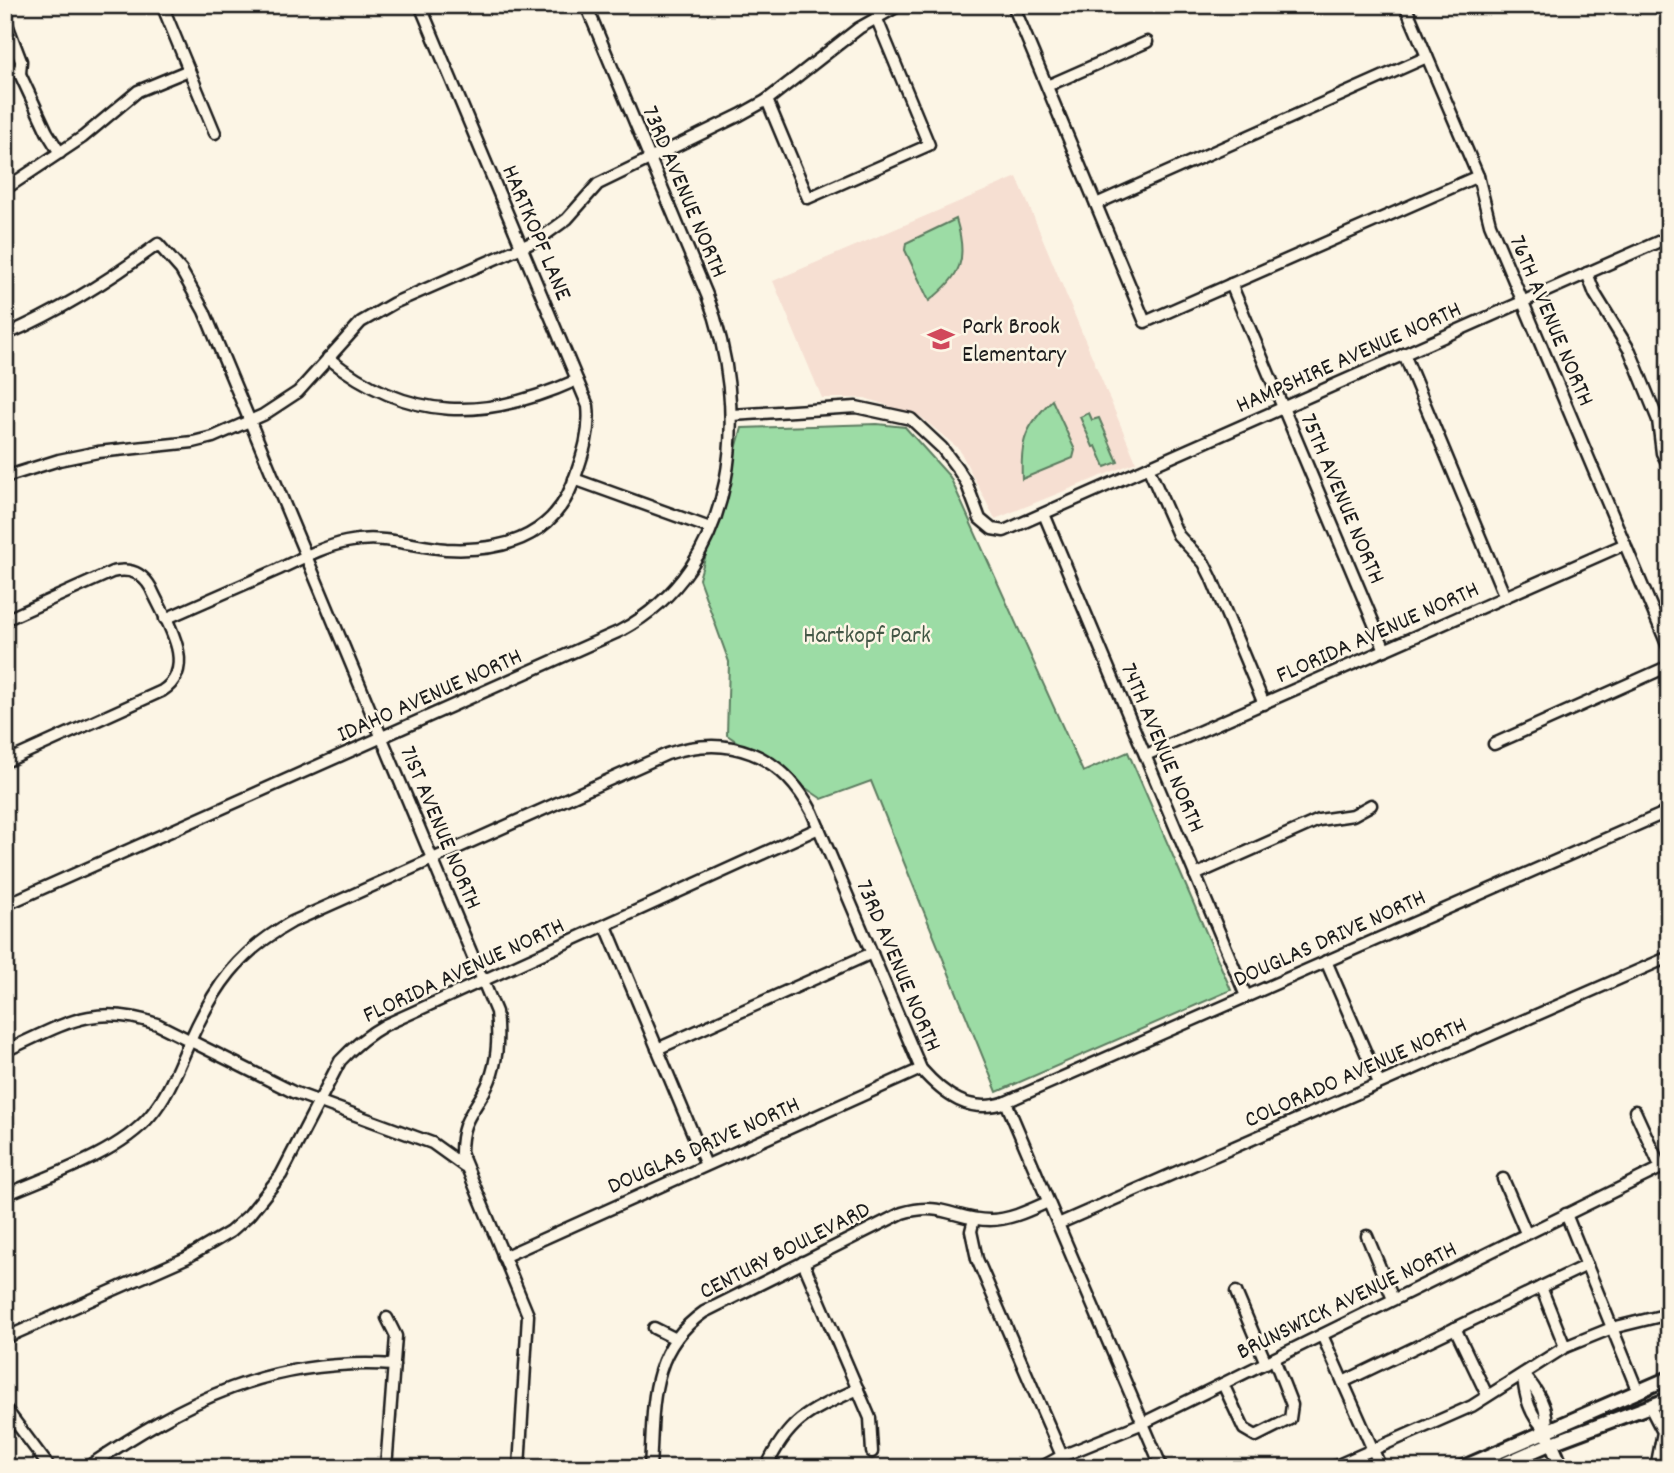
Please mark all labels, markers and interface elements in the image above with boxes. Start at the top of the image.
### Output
street label: 73RD AVENUE NORTH [632,101,735,283]
street label: HARTKOPF LANE [491,160,579,306]
street label: 76TH AVENUE NORTH [1499,230,1602,412]
street label: HAMPSHIRE AVENUE NORTH [1231,294,1467,424]
place label: Park Brook Elementary [962,311,1067,373]
school or university icon: Park Brook Elementary [926,324,956,354]
street label: 75TH AVENUE NORTH [1290,409,1392,590]
street label: FLORIDA AVENUE NORTH [1271,574,1485,694]
park label: Hartkopf Park [803,620,931,654]
street label: IDAHO AVENUE NORTH [332,641,528,753]
street label: 74TH AVENUE NORTH [1110,658,1212,838]
street label: 71ST AVENUE NORTH [389,741,489,915]
street label: 73RD AVENUE NORTH [846,875,949,1057]
street label: DOUGLAS DRIVE NORTH [1229,882,1432,997]
street label: FLORIDA AVENUE NORTH [358,910,571,1033]
street label: COLORADO AVENUE NORTH [1240,1009,1473,1138]
street label: DOUGLAS DRIVE NORTH [603,1089,806,1204]
street label: CENTURY BOULEVARD [694,1194,877,1309]
street label: BRUNSWICK AVENUE NORTH [1231,1234,1463,1370]

